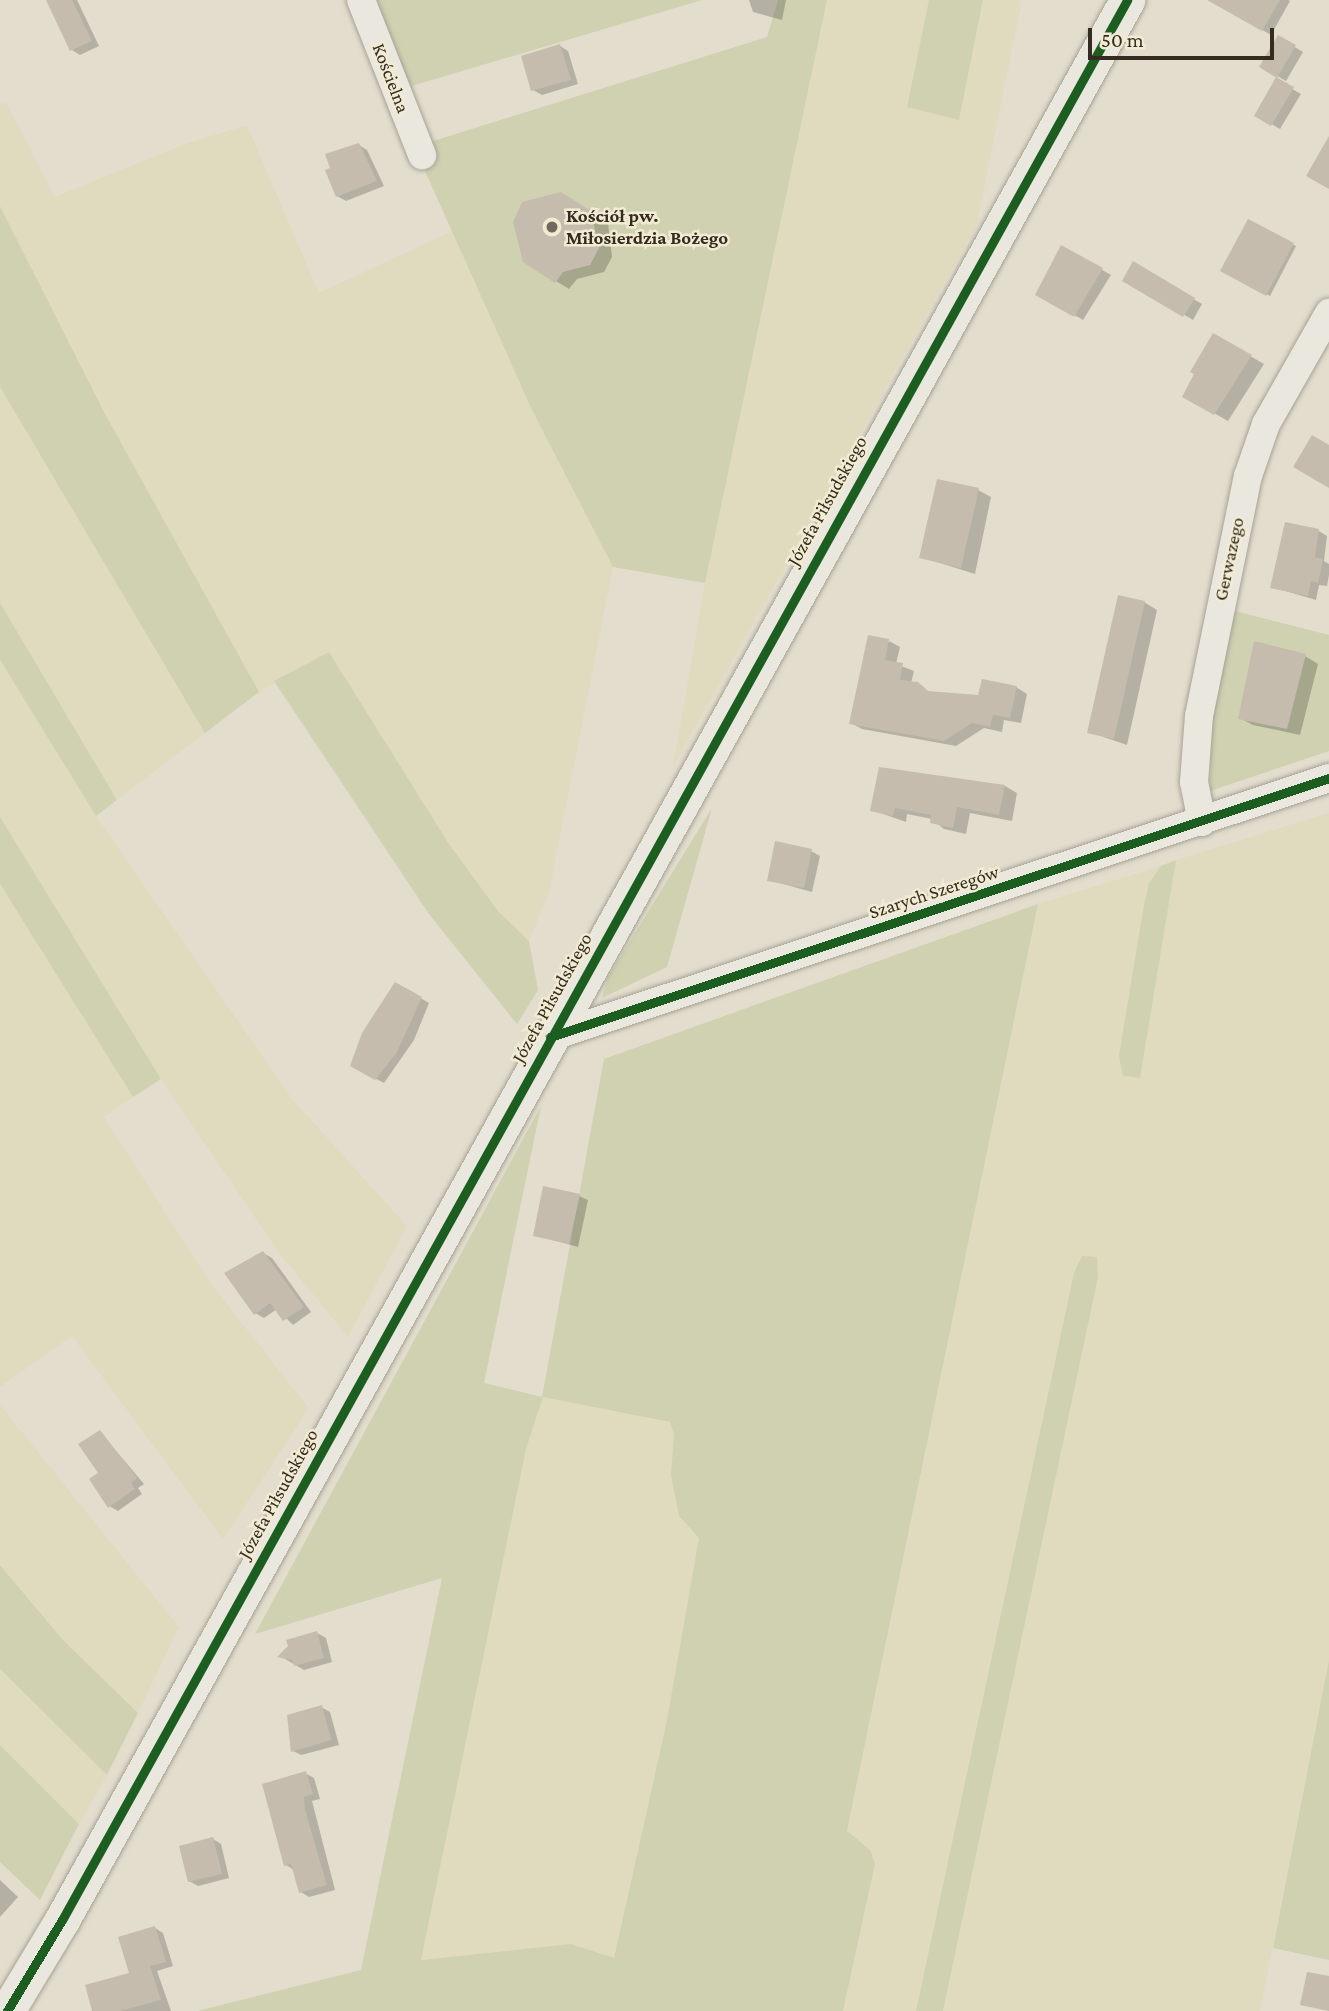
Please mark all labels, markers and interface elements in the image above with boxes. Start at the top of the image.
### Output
scale bar [1091,14,1276,58]
text: 50 m [1101,28,1144,52]
street label: Kościelna [367,40,415,116]
place label: Kościół pw. Miłosierdzia Bożego [566,205,728,249]
marker: Kościół pw. Miłosierdzia Bożego [544,219,560,235]
street label: Józefa Piłsudskiego [782,432,872,570]
street label: Gerwazego [1209,515,1249,603]
street label: Szarych Szeregów [866,860,1002,924]
street label: Józefa Piłsudskiego [507,929,597,1067]
street label: Józefa Piłsudskiego [233,1425,323,1563]

